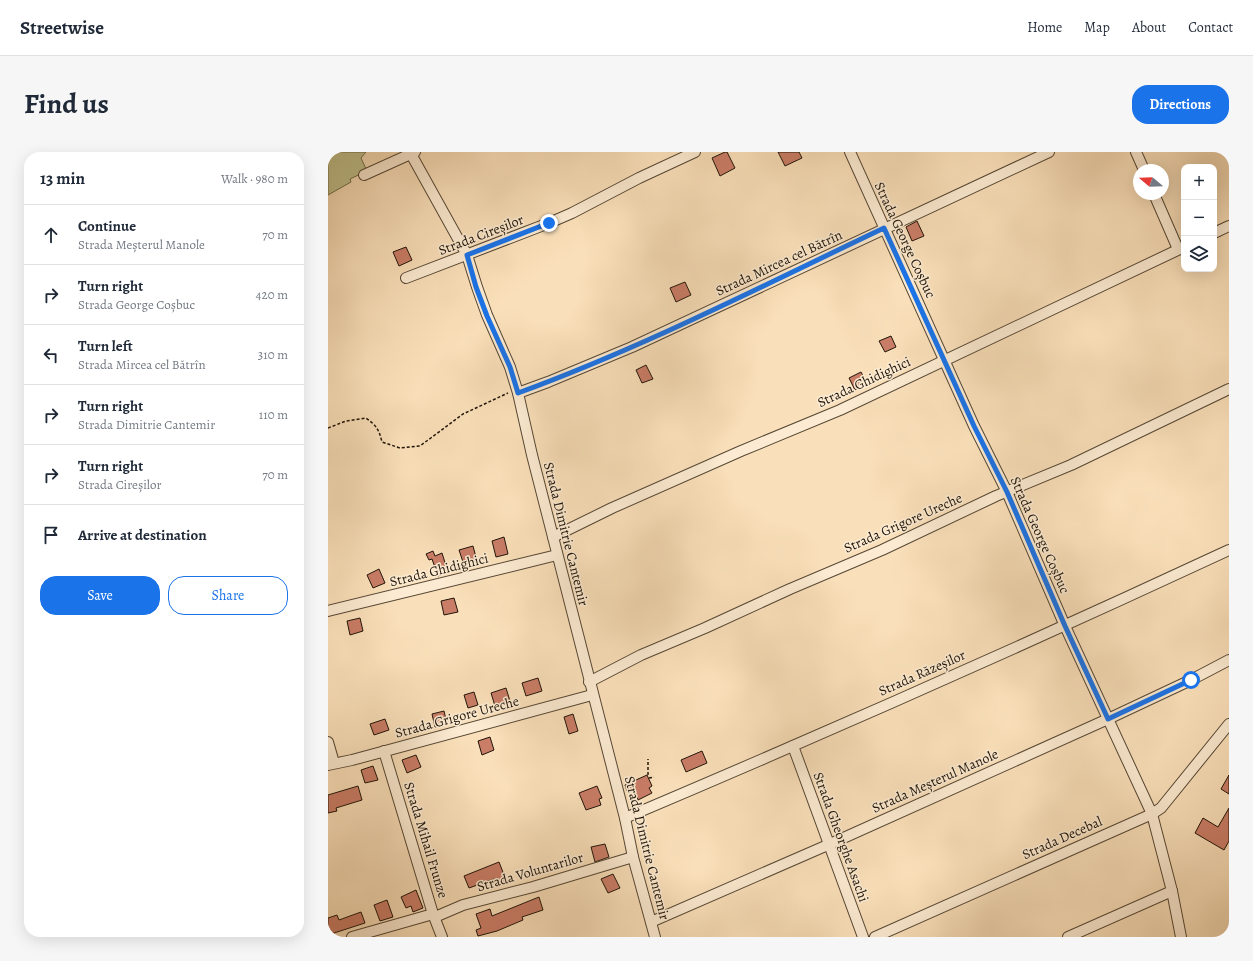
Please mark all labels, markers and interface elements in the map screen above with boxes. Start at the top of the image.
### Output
text: Streetwise [20,15,104,41]
text: Home [1027,18,1062,37]
text: Map [1084,18,1110,37]
text: About [1132,18,1166,37]
text: Contact [1188,18,1233,37]
text: Find us [24,85,109,123]
button: Directions [1132,85,1229,124]
north arrow [1133,164,1169,200]
map controls [1181,164,1217,272]
button: + [1181,164,1217,200]
text: 13 min [40,167,85,190]
text: Walk · 980 m [221,170,288,187]
street label: Strada George Coșbuc [870,179,940,301]
button: − [1181,200,1217,236]
street label: Strada Cireșilor [436,210,527,260]
route end [540,214,558,232]
text: Continue [78,216,136,236]
icon: ahead [40,224,62,246]
street label: Strada Mircea cel Bătrîn [713,225,846,301]
text: 70 m [262,226,288,243]
text: Strada Meșterul Manole [78,236,205,253]
button: layers [1181,236,1217,272]
text: Turn right [78,276,143,296]
icon: right [40,284,62,306]
text: 420 m [256,286,288,303]
text: Strada George Coșbuc [78,296,195,313]
text: Turn left [78,336,133,356]
icon: left [40,344,62,366]
text: 310 m [258,346,288,363]
street label: Strada Ghidighici [814,352,914,412]
text: Strada Mircea cel Bătrîn [78,356,206,373]
text: Turn right [78,396,143,416]
icon: right [40,404,62,426]
text: 110 m [259,406,288,423]
text: Strada Dimitrie Cantemir [78,416,215,433]
text: Turn right [78,456,143,476]
street label: Strada Dimitrie Cantemir [539,460,593,609]
icon: right [40,464,62,486]
text: 70 m [262,466,288,483]
street label: Strada George Coșbuc [1006,474,1074,596]
text: Strada Cireșilor [78,476,161,493]
street label: Strada Grigore Ureche [841,488,965,558]
icon: arrive [40,524,62,546]
text: Arrive at destination [78,525,207,545]
street label: Strada Ghidighici [388,549,490,591]
button: Save [40,576,160,615]
button: Share [168,576,288,615]
street label: Strada Răzeșilor [875,645,969,701]
route start [1182,671,1200,689]
street label: Strada Grigore Ureche [393,691,521,743]
street label: Strada Meșterul Manole [869,745,1001,817]
street label: Strada Gheorghe Asachi [809,769,873,905]
street label: Strada Dimitrie Cantemir [620,774,674,923]
street label: Strada Mihail Frunze [399,780,453,900]
street label: Strada Decebal [1019,812,1106,864]
street label: Strada Voluntarilor [475,848,586,896]

